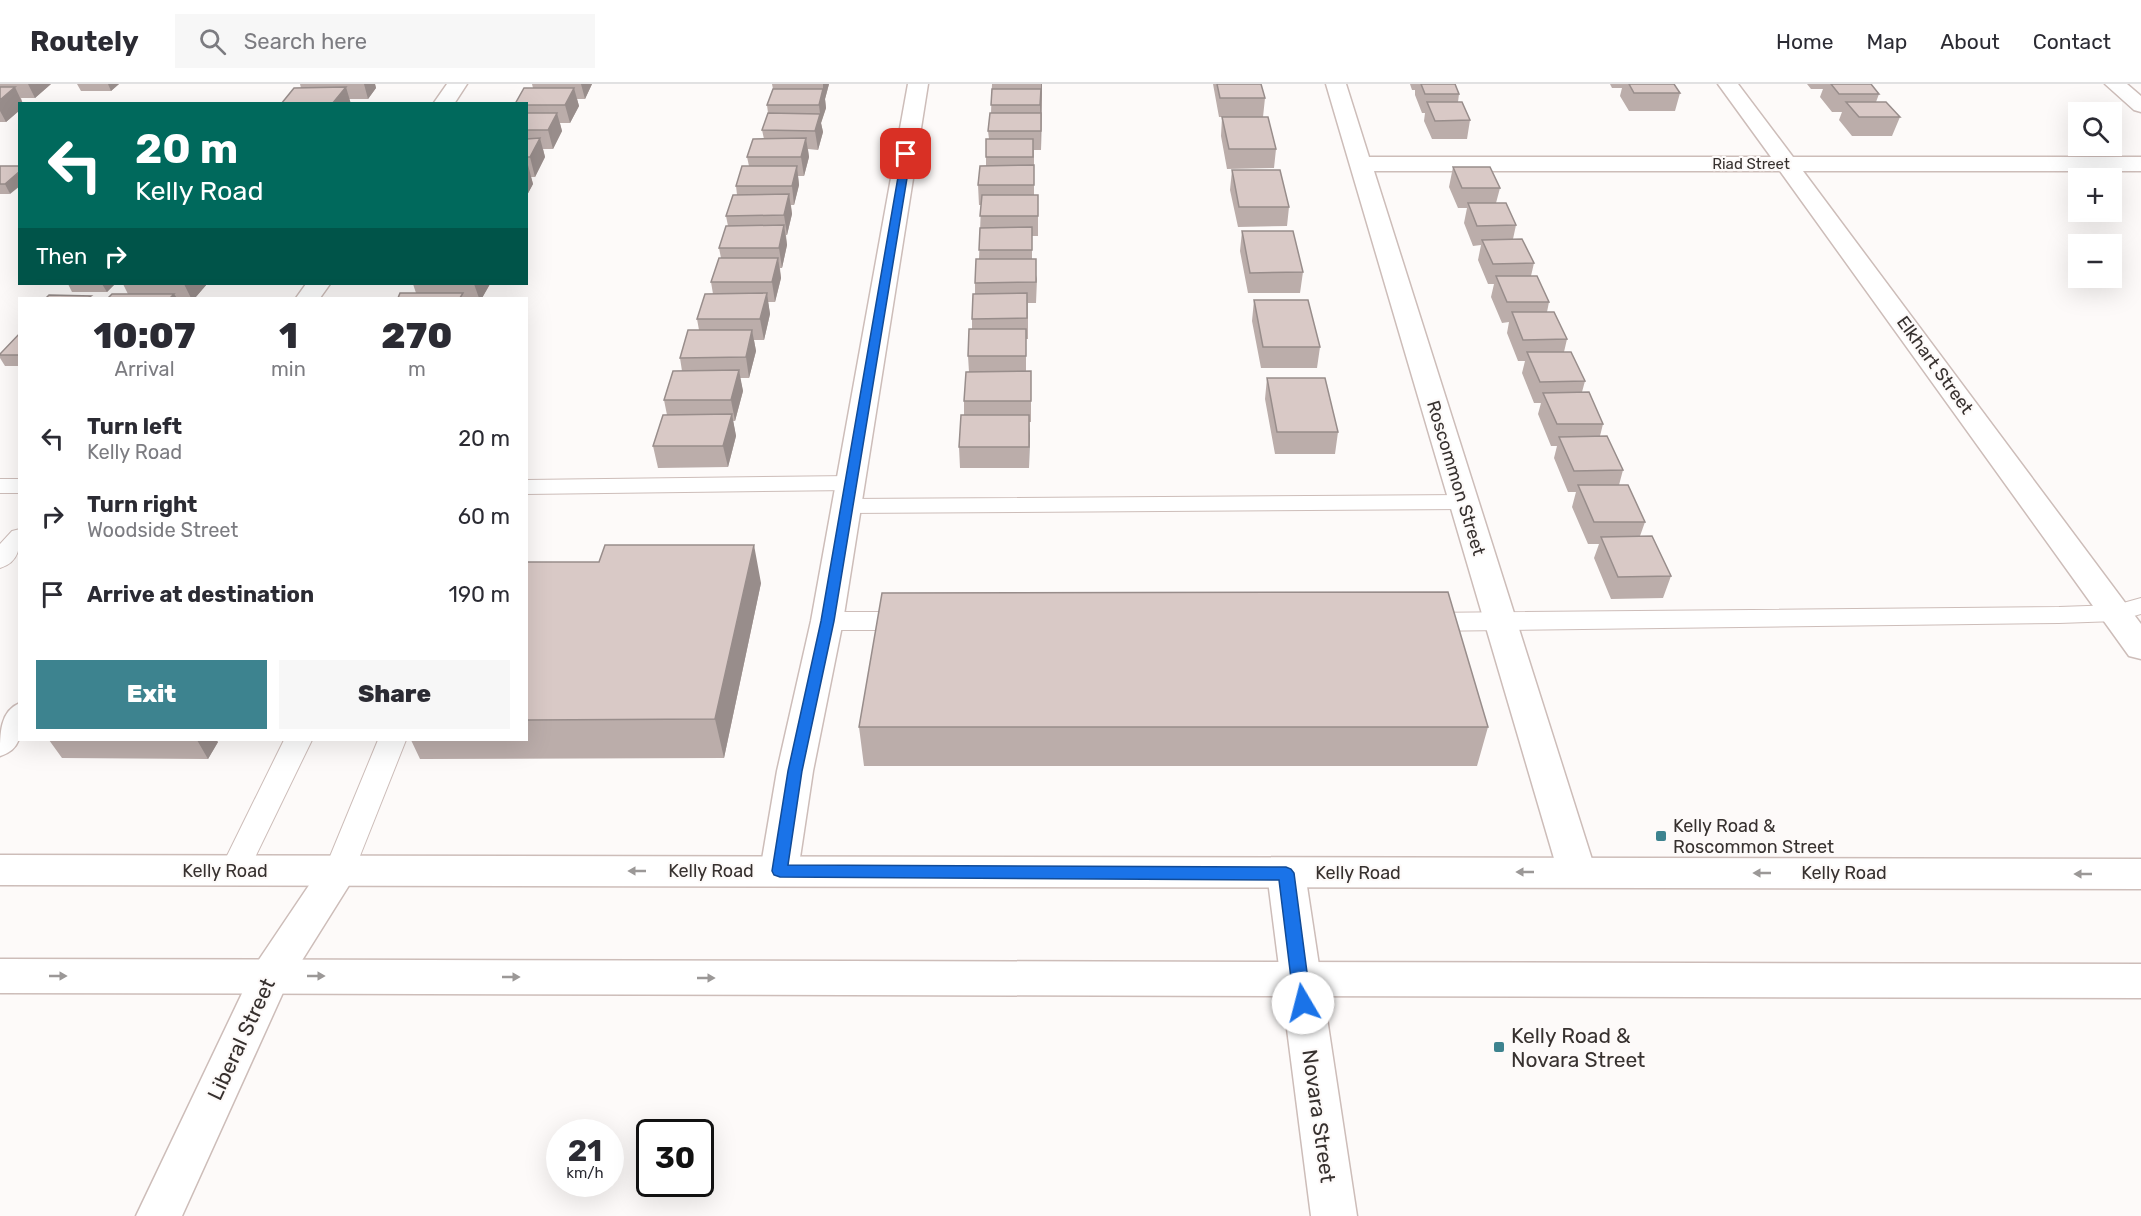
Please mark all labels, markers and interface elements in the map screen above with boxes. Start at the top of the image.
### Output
search box [175,14,595,68]
text: Routely [30,25,139,58]
icon: search [196,25,229,58]
text: Search here [244,28,367,55]
text: Home [1776,29,1833,54]
text: Map [1866,29,1907,54]
text: About [1940,29,2000,54]
text: Contact [2033,29,2111,54]
map controls [2068,102,2122,288]
button: search [2068,102,2122,156]
text: 20 m [135,124,238,174]
icon: left [36,126,114,204]
pin [880,128,931,179]
icon: arrive [889,137,922,170]
street label: Riad Street [1712,155,1790,173]
button: + [2068,168,2122,222]
text: Kelly Road [135,175,263,207]
button: − [2068,234,2122,288]
icon: right [99,240,132,273]
text: Then [36,243,87,270]
street label: Elkhart Street [1892,312,1978,418]
text: 10:07 [94,314,195,357]
text: 1 [279,314,298,357]
text: 270 [381,314,452,357]
text: Arrival [114,357,175,381]
text: min [271,357,306,381]
text: m [408,357,426,381]
street label: Roscommon Street [1422,398,1490,558]
text: Turn left [87,413,182,440]
icon: left [36,422,69,455]
text: 20 m [458,425,510,452]
text: Kelly Road [87,440,182,464]
text: Turn right [87,491,197,518]
icon: right [36,500,69,533]
text: 60 m [458,503,510,530]
text: Woodside Street [87,518,238,542]
icon: arrive [36,578,69,611]
text: Arrive at destination [87,581,314,608]
text: 190 m [449,581,510,608]
button: Exit [36,660,267,729]
button: Share [279,660,510,729]
place label: Kelly Road & Roscommon Street [1673,815,1834,858]
marker: Kelly Road & Roscommon Street [1654,829,1668,843]
street label: Kelly Road [182,860,268,882]
street label: Kelly Road [668,860,754,882]
street label: Kelly Road [1315,862,1401,884]
street label: Kelly Road [1801,862,1887,884]
one-way arrow [627,866,646,876]
one-way arrow [1515,867,1534,877]
one-way arrow [1752,868,1771,878]
one-way arrow [2073,869,2092,879]
one-way arrow [49,971,68,981]
one-way arrow [307,971,326,981]
position arrow [1271,971,1335,1035]
one-way arrow [502,972,521,982]
one-way arrow [697,973,716,983]
street label: Liberal Street [202,974,280,1104]
place label: Kelly Road & Novara Street [1511,1023,1645,1072]
marker: Kelly Road & Novara Street [1492,1040,1506,1054]
street label: Novara Street [1297,1048,1341,1184]
speed limit sign: 30 [636,1119,714,1197]
text: 21 [568,1133,602,1169]
text: km/h [566,1164,604,1182]

